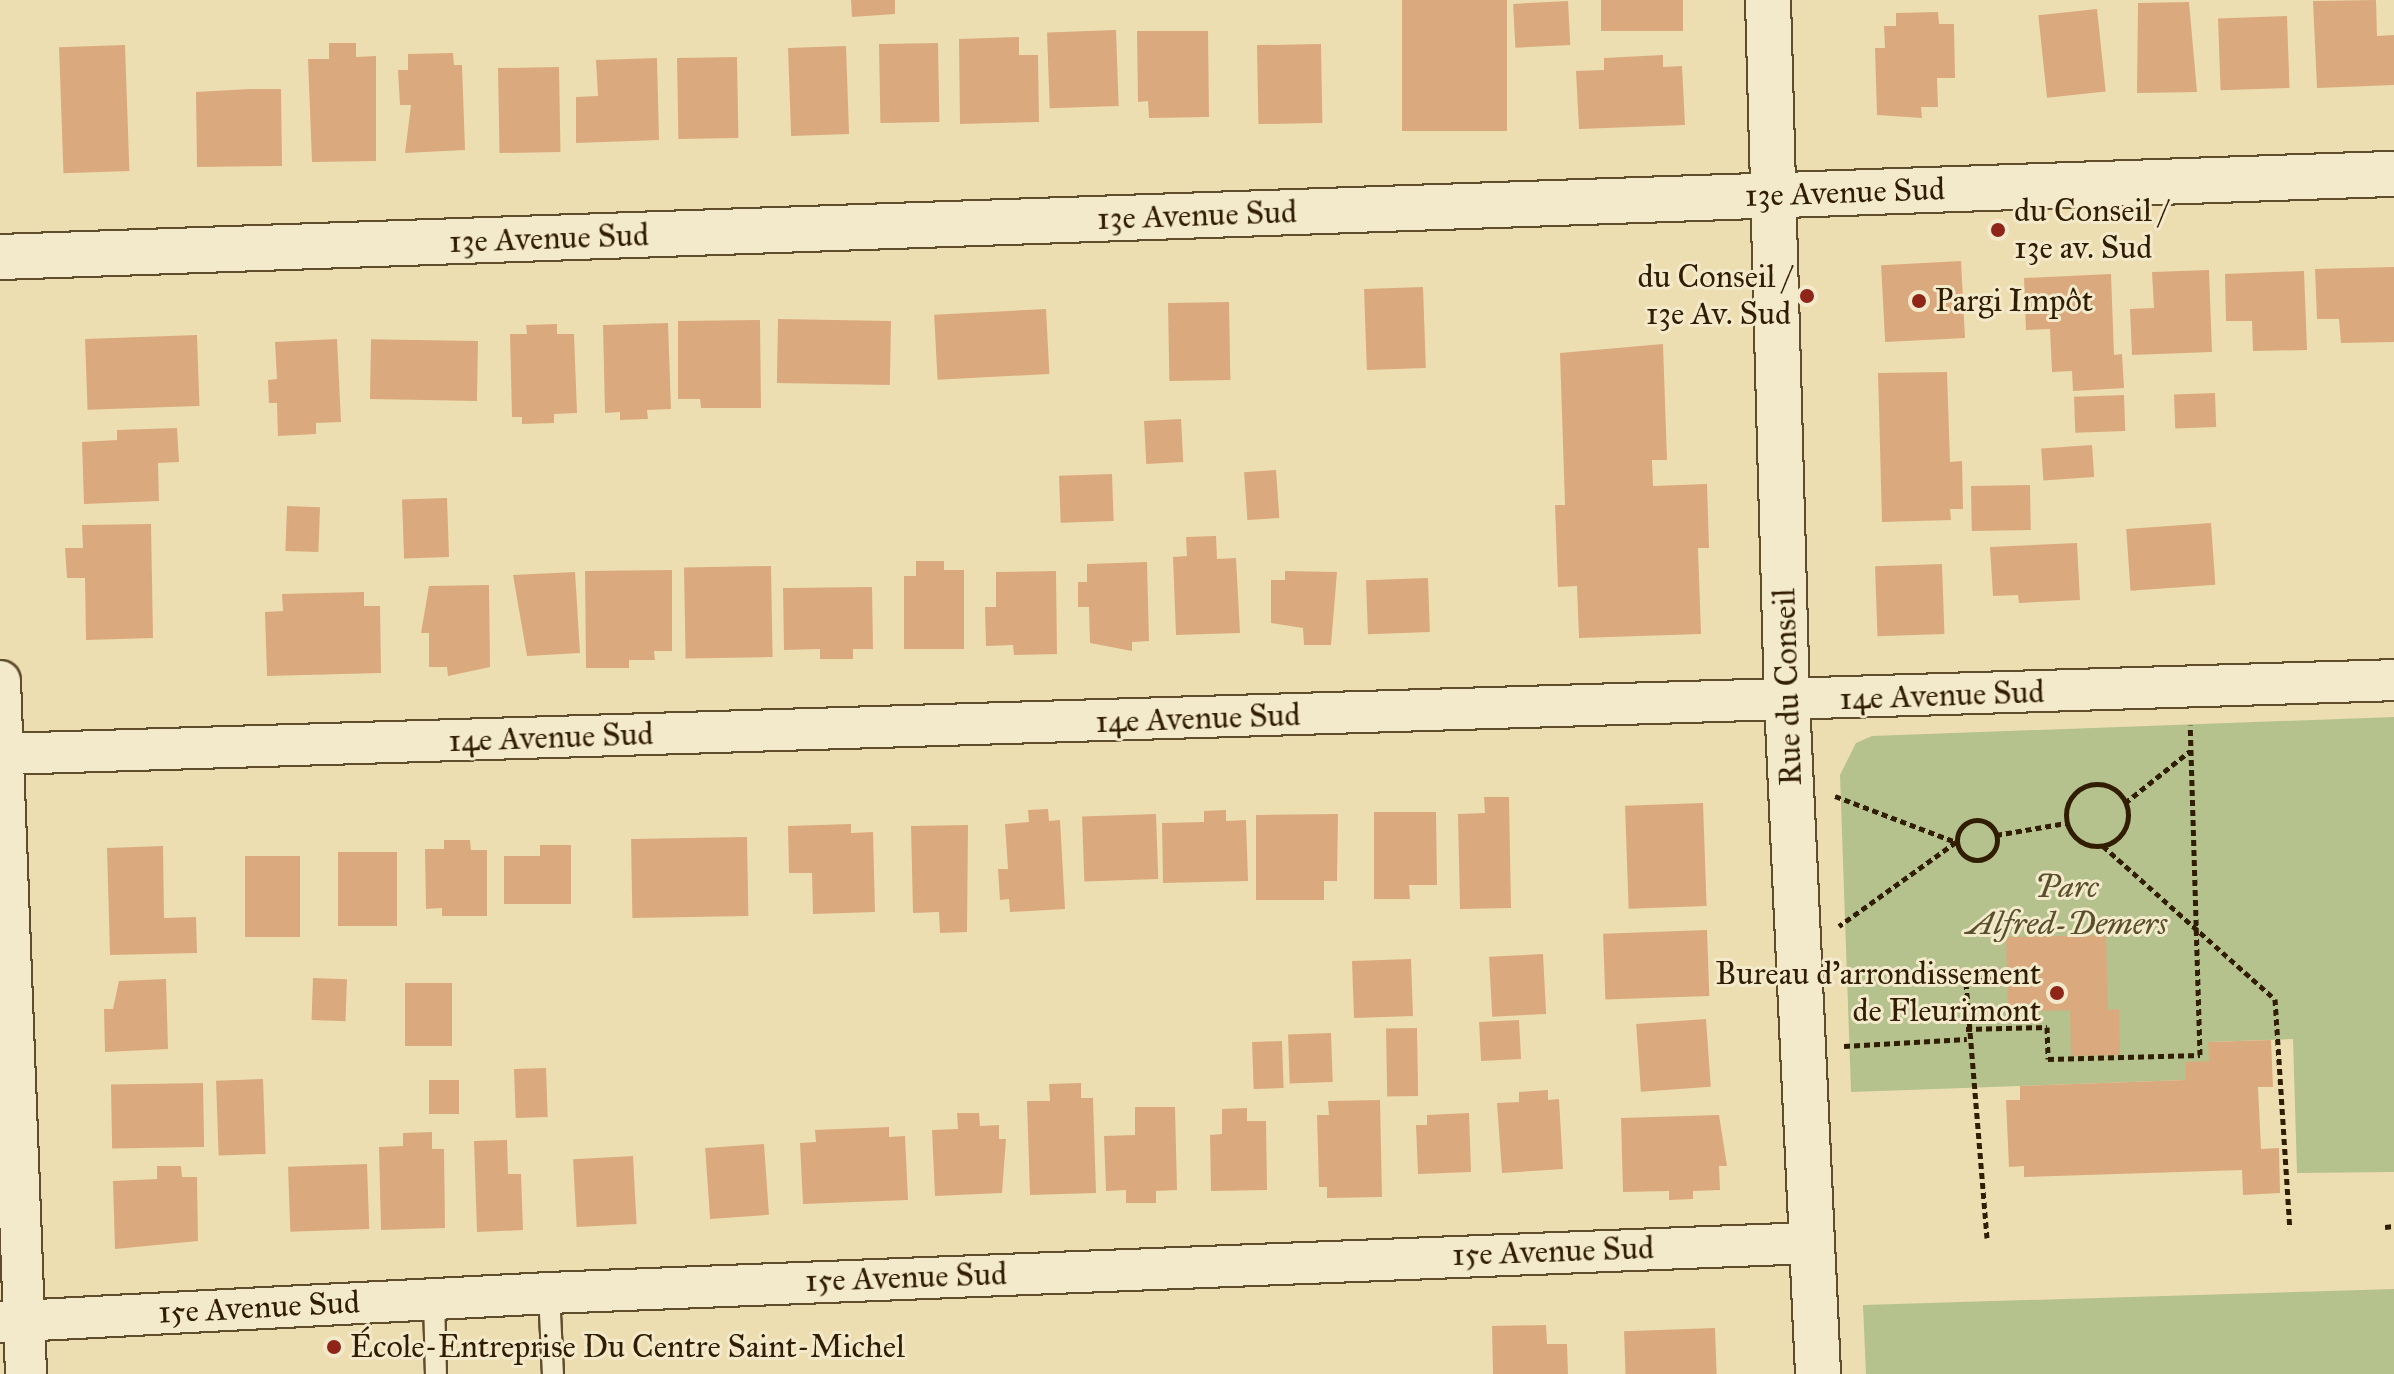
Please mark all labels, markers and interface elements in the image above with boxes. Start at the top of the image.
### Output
street label: 13e Avenue Sud [1744,170,1946,216]
street label: 13e Avenue Sud [1096,193,1298,239]
place label: du Conseil / 13e av. Sud [2014,193,2167,268]
street label: 13e Avenue Sud [448,216,650,262]
marker: du Conseil / 13e av. Sud [1989,221,2007,239]
place label: du Conseil / 13e Av. Sud [1638,259,1791,334]
place label: Pargi Impôt [1935,282,2093,320]
marker: du Conseil / 13e Av. Sud [1798,287,1816,305]
marker: Pargi Impôt [1910,292,1928,310]
street label: Rue du Conseil [1765,588,1811,786]
street label: 14e Avenue Sud [1839,673,2045,719]
street label: 14e Avenue Sud [1095,696,1301,742]
street label: 14e Avenue Sud [448,715,654,761]
park label: Parc Alfred-Demers [1967,869,2167,944]
place label: Bureau d'arrondissement de Fleurimont [1715,956,2041,1031]
marker: Bureau d'arrondissement de Fleurimont [2048,984,2066,1002]
street label: 15e Avenue Sud [1451,1229,1655,1275]
street label: 15e Avenue Sud [804,1255,1008,1301]
street label: 15e Avenue Sud [157,1284,361,1332]
place label: École-Entreprise Du Centre Saint-Michel [350,1328,905,1366]
marker: École-Entreprise Du Centre Saint-Michel [325,1338,343,1356]

